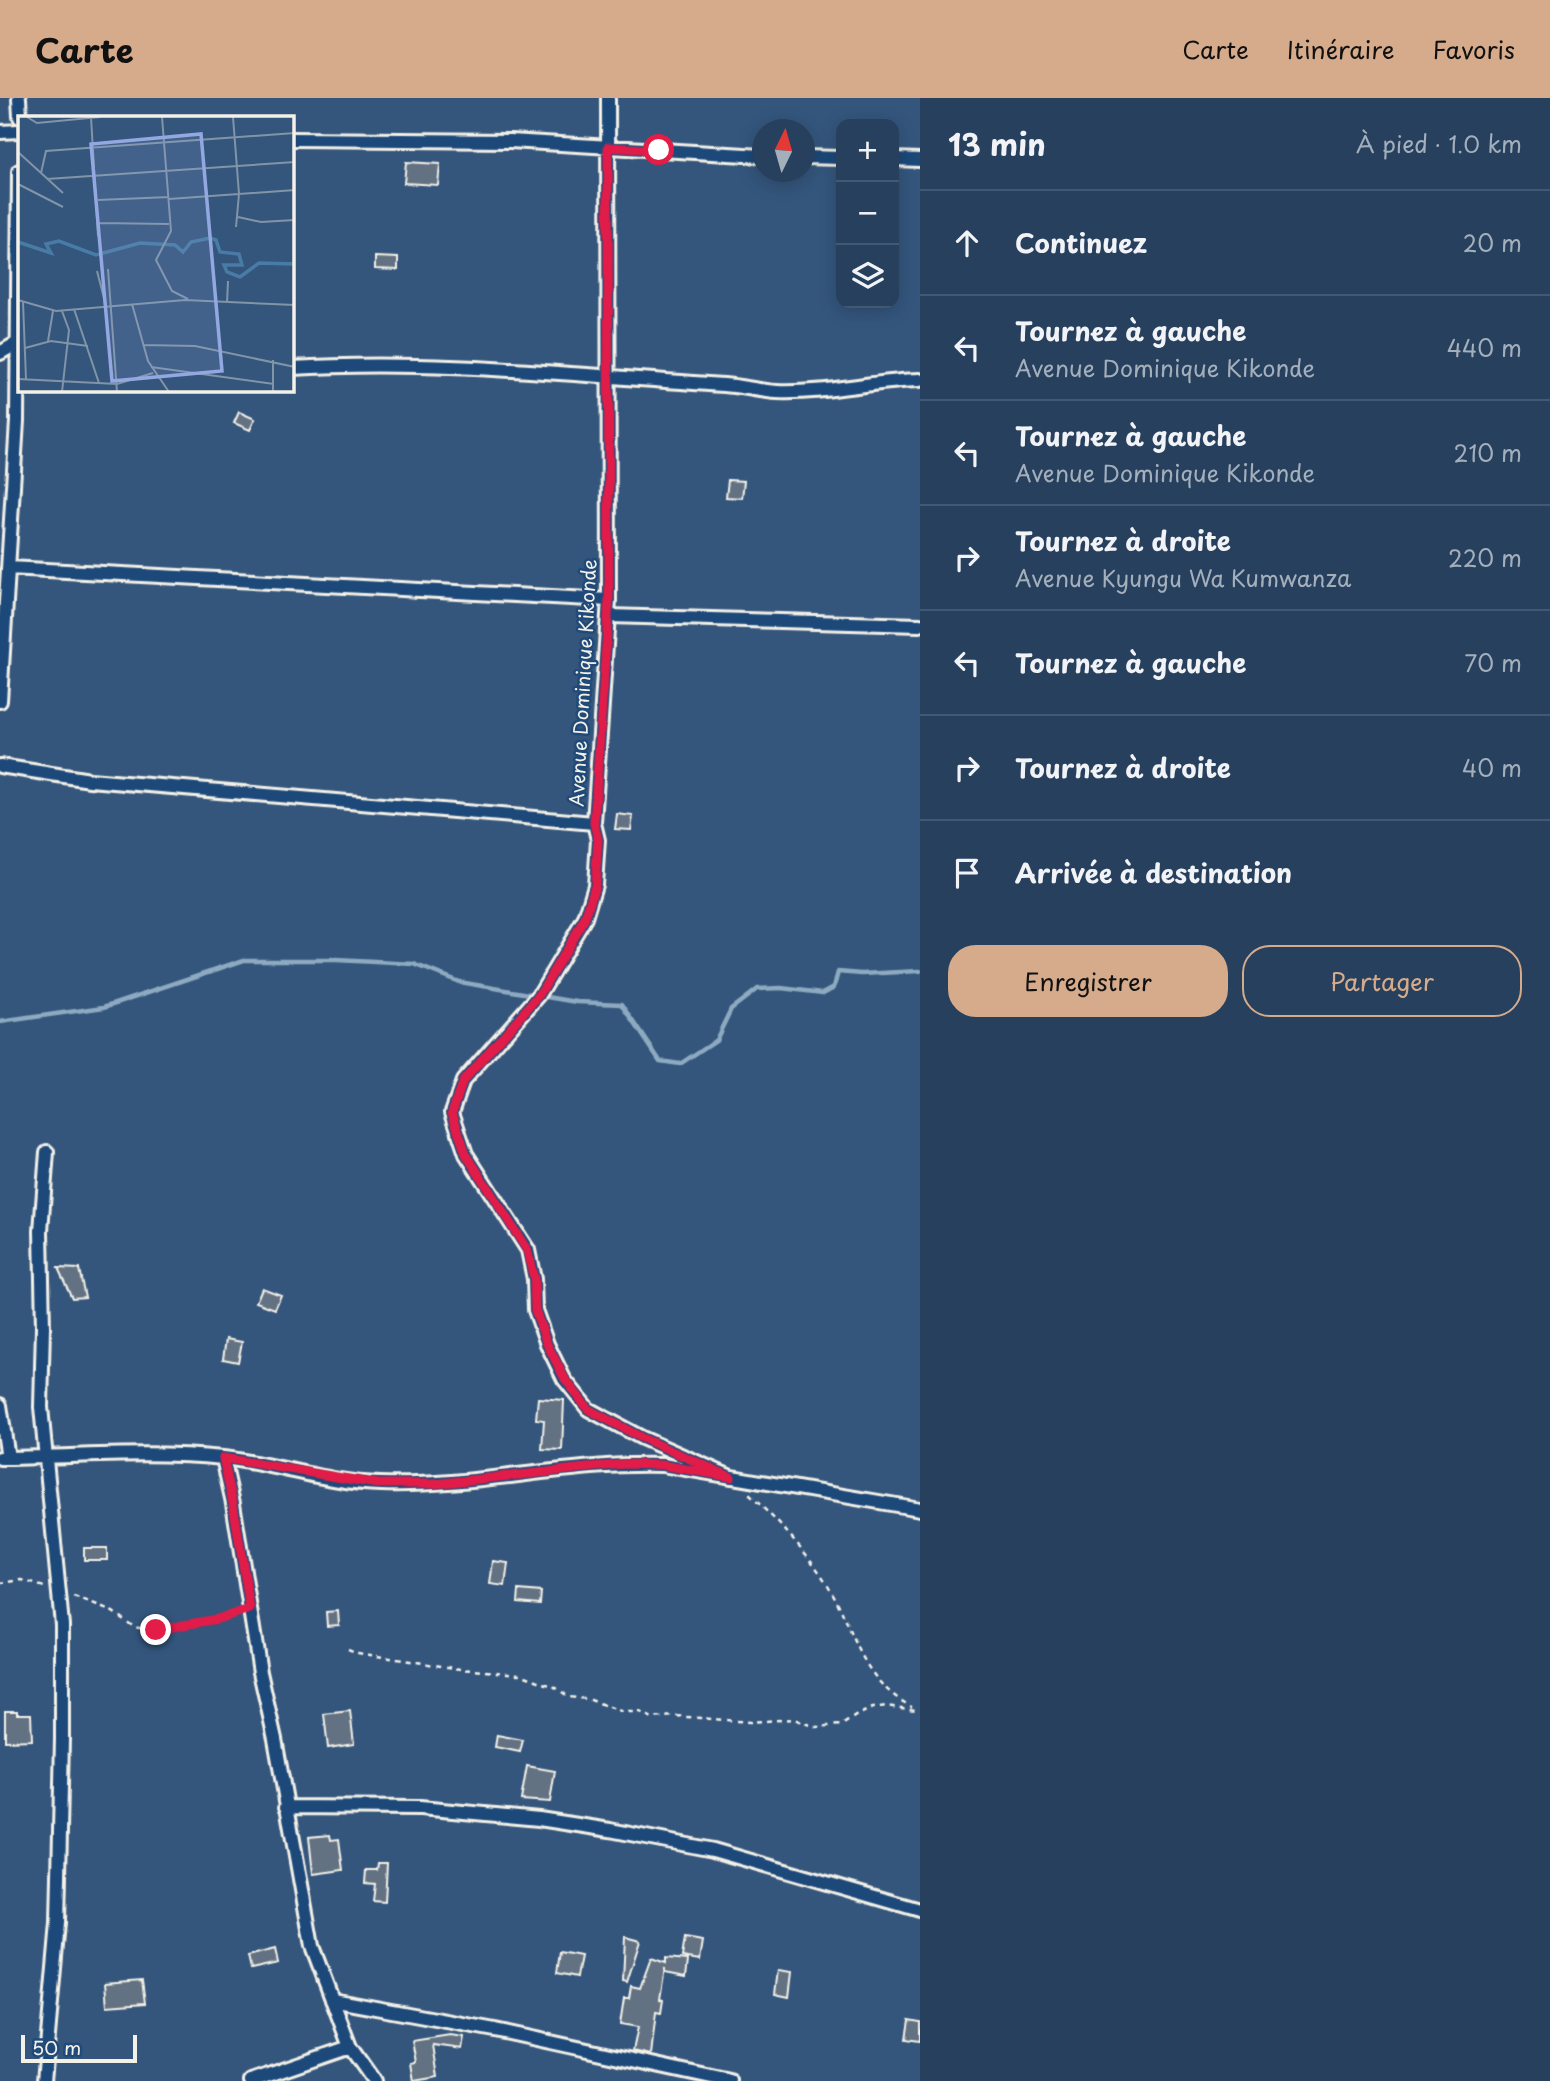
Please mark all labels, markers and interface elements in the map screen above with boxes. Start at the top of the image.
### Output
text: Carte [35,24,134,74]
text: Carte [1182,31,1249,67]
text: Itinéraire [1287,31,1395,67]
text: Favoris [1433,31,1515,67]
inset map [18,116,294,392]
north arrow [752,119,815,182]
map controls [836,119,899,308]
button: + [836,119,899,182]
text: 13 min [948,121,1046,166]
text: À pied · 1.0 km [1356,126,1522,161]
route start [643,134,674,165]
button: − [836,182,899,245]
text: Continuez [1015,223,1147,262]
icon: ahead [948,224,986,262]
text: 20 m [1463,225,1522,260]
button: layers [836,245,899,308]
text: Tournez à gauche [1015,311,1246,350]
icon: left [948,329,986,367]
text: 440 m [1447,330,1522,365]
text: Avenue Dominique Kikonde [1015,350,1315,385]
text: Tournez à gauche [1015,416,1246,455]
icon: left [948,434,986,472]
text: 210 m [1454,435,1522,470]
text: Avenue Dominique Kikonde [1015,455,1315,490]
text: Tournez à droite [1015,521,1231,560]
icon: right [948,539,986,577]
text: 220 m [1448,540,1522,575]
street label: Avenue Dominique Kikonde [562,558,602,807]
text: Avenue Kyungu Wa Kumwanza [1015,560,1351,595]
text: Tournez à gauche [1015,643,1246,682]
icon: left [948,644,986,682]
text: 70 m [1464,645,1522,680]
text: Tournez à droite [1015,748,1231,787]
icon: right [948,749,986,787]
text: 40 m [1462,750,1522,785]
text: Arrivée à destination [1015,853,1292,892]
icon: arrive [948,854,986,892]
button: Enregistrer [948,945,1228,1017]
button: Partager [1242,945,1522,1017]
route end [140,1614,171,1645]
scale bar [21,2032,136,2064]
text: 50 m [32,2033,81,2061]

